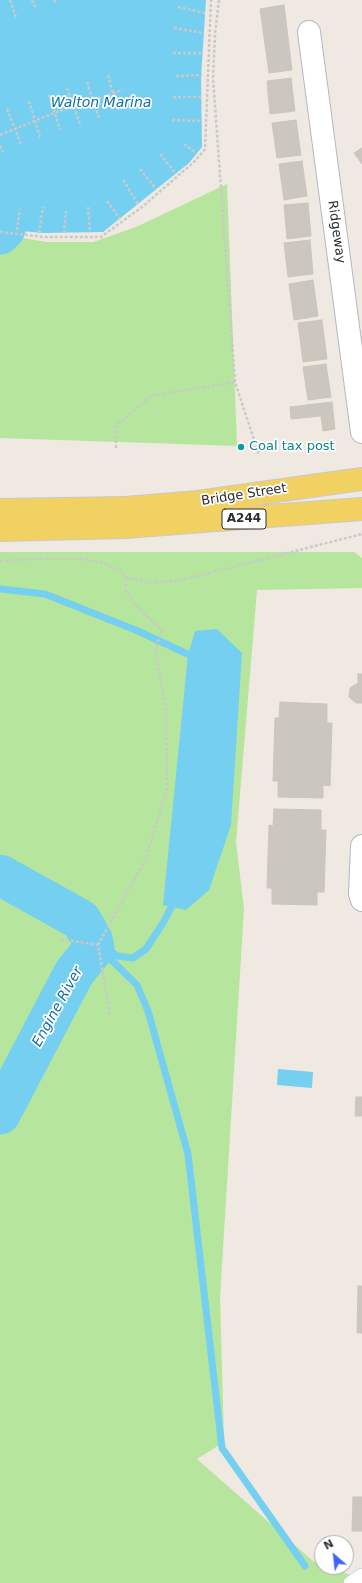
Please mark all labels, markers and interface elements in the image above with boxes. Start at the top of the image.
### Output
water label: Walton Marina [51,95,151,111]
street label: Ridgeway [324,200,348,264]
place label: Coal tax post [249,439,335,455]
marker: Coal tax post [236,442,246,452]
street label: Bridge Street [200,481,288,509]
road number: A244 [222,509,266,529]
water label: Engine River [29,964,87,1050]
north arrow [314,1535,354,1575]
text: N [321,1537,336,1553]

